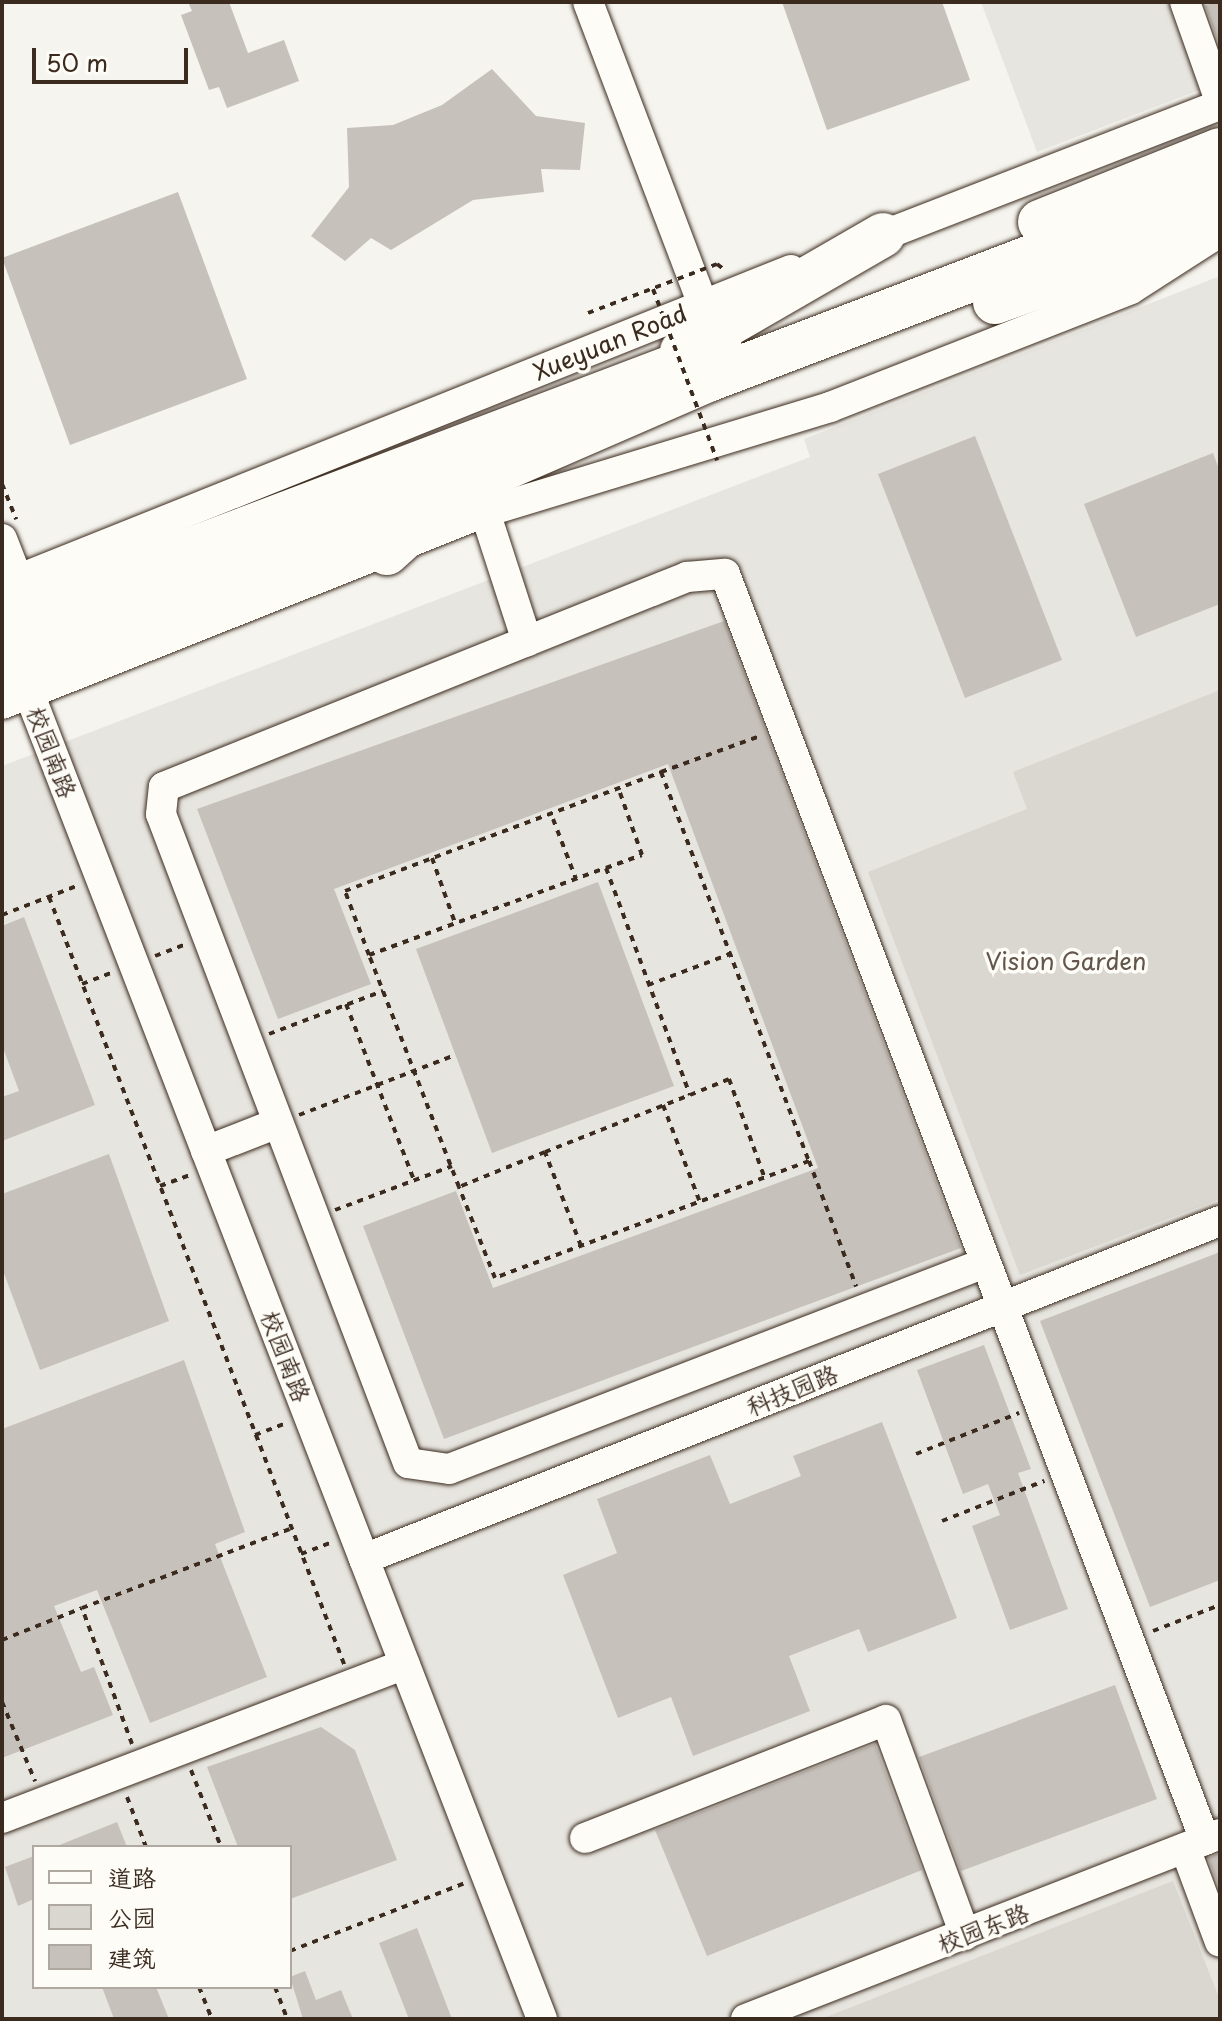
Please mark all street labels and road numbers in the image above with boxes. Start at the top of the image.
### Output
street label: Xueyuan Road [528,298,692,386]
street label: 校园南路 [21,702,83,802]
street label: 校园南路 [255,1306,317,1406]
street label: 科技园路 [742,1359,842,1421]
street label: 校园东路 [933,1897,1033,1959]

